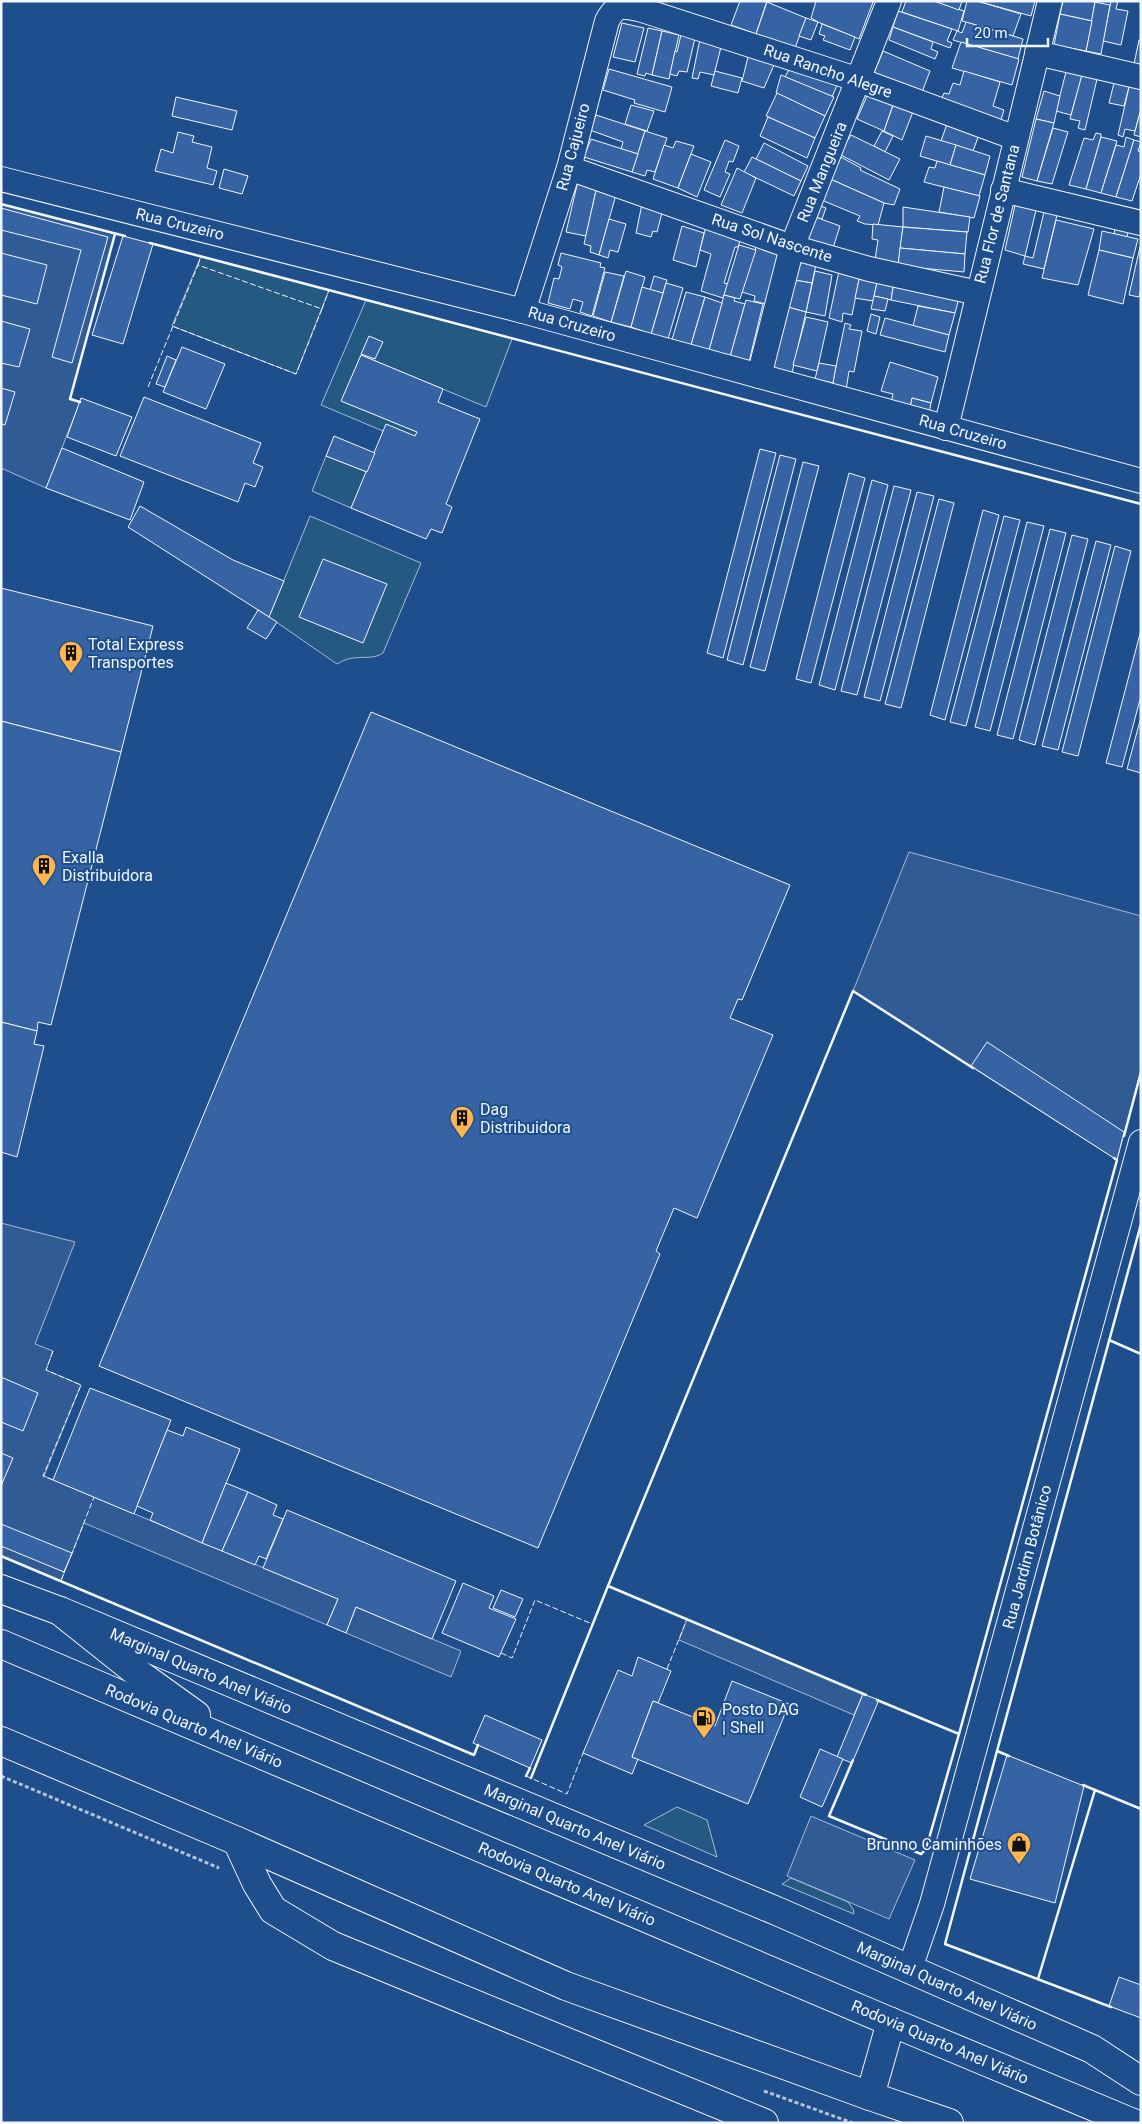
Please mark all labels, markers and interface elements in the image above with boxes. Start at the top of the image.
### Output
scale bar [967,15,1048,47]
text: 20 m [974,24,1008,42]
street label: Rua Rancho Alegre [761,40,895,102]
street label: Rua Cajueiro [552,101,594,193]
street label: Rua Mangueira [793,119,851,225]
street label: Rua Flor de Santana [971,143,1023,285]
street label: Rua Cruzeiro [134,204,226,244]
street label: Rua Sol Nascente [709,210,835,266]
street label: Rua Cruzeiro [526,302,618,346]
street label: Rua Cruzeiro [917,410,1009,454]
place label: Total Express Transportes [88,635,184,672]
building icon: Total Express Transportes [58,640,84,674]
place label: Exalla Distribuidora [62,848,153,885]
building icon: Exalla Distribuidora [31,853,57,887]
place label: Dag Distribuidora [480,1100,571,1137]
building icon: Dag Distribuidora [449,1105,475,1139]
street label: Rua Jardim Botânico [999,1483,1055,1631]
street label: Marginal Quarto Anel Viário [107,1624,295,1718]
street label: Rodovia Quarto Anel Viário [103,1680,285,1772]
place label: Posto DAG | Shell [722,1700,799,1737]
fuel station icon: Posto DAG | Shell [691,1705,717,1739]
street label: Marginal Quarto Anel Viário [481,1780,669,1874]
shop icon: Brunno Caminhões [1006,1831,1032,1865]
place label: Brunno Caminhões [866,1835,1002,1854]
street label: Rodovia Quarto Anel Viário [476,1838,658,1930]
street label: Marginal Quarto Anel Viário [854,1938,1040,2034]
street label: Rodovia Quarto Anel Viário [849,1996,1031,2088]

